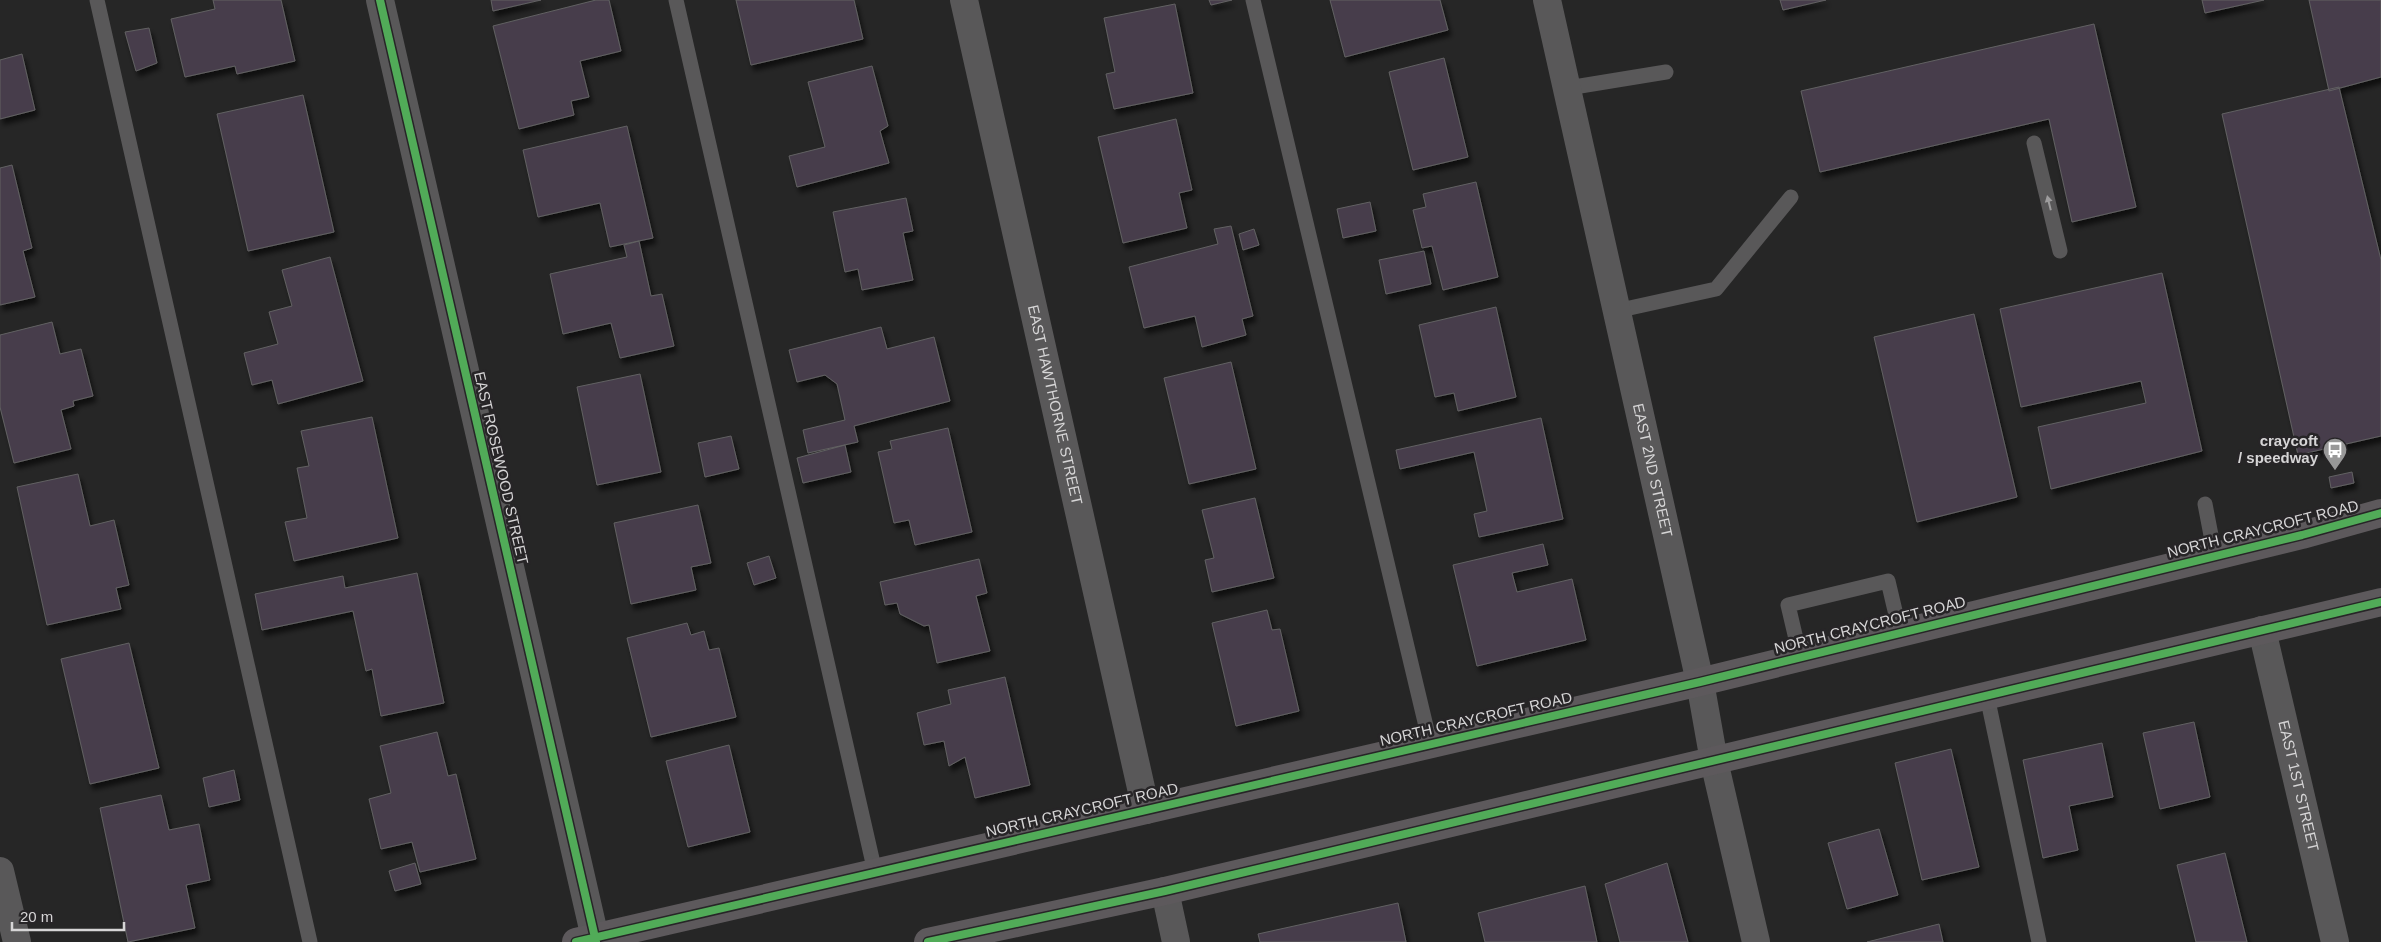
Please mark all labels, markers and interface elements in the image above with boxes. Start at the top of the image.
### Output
one-way arrow [2045,196,2053,211]
street label: EAST HAWTHORNE STREET [1025,303,1086,506]
street label: EAST ROSEWOOD STREET [471,370,532,566]
street label: EAST 2ND STREET [1630,402,1676,539]
place label: craycoft / speedway [2238,432,2319,466]
bus stop icon: craycoft / speedway [2322,437,2348,471]
street label: NORTH CRAYCROFT ROAD [2165,496,2361,561]
street label: NORTH CRAYCROFT ROAD [1772,592,1968,657]
street label: NORTH CRAYCROFT ROAD [1378,688,1574,749]
street label: EAST 1ST STREET [2275,719,2322,853]
street label: NORTH CRAYCROFT ROAD [984,779,1180,840]
scale bar [12,900,125,932]
text: 20 m [20,908,53,925]

